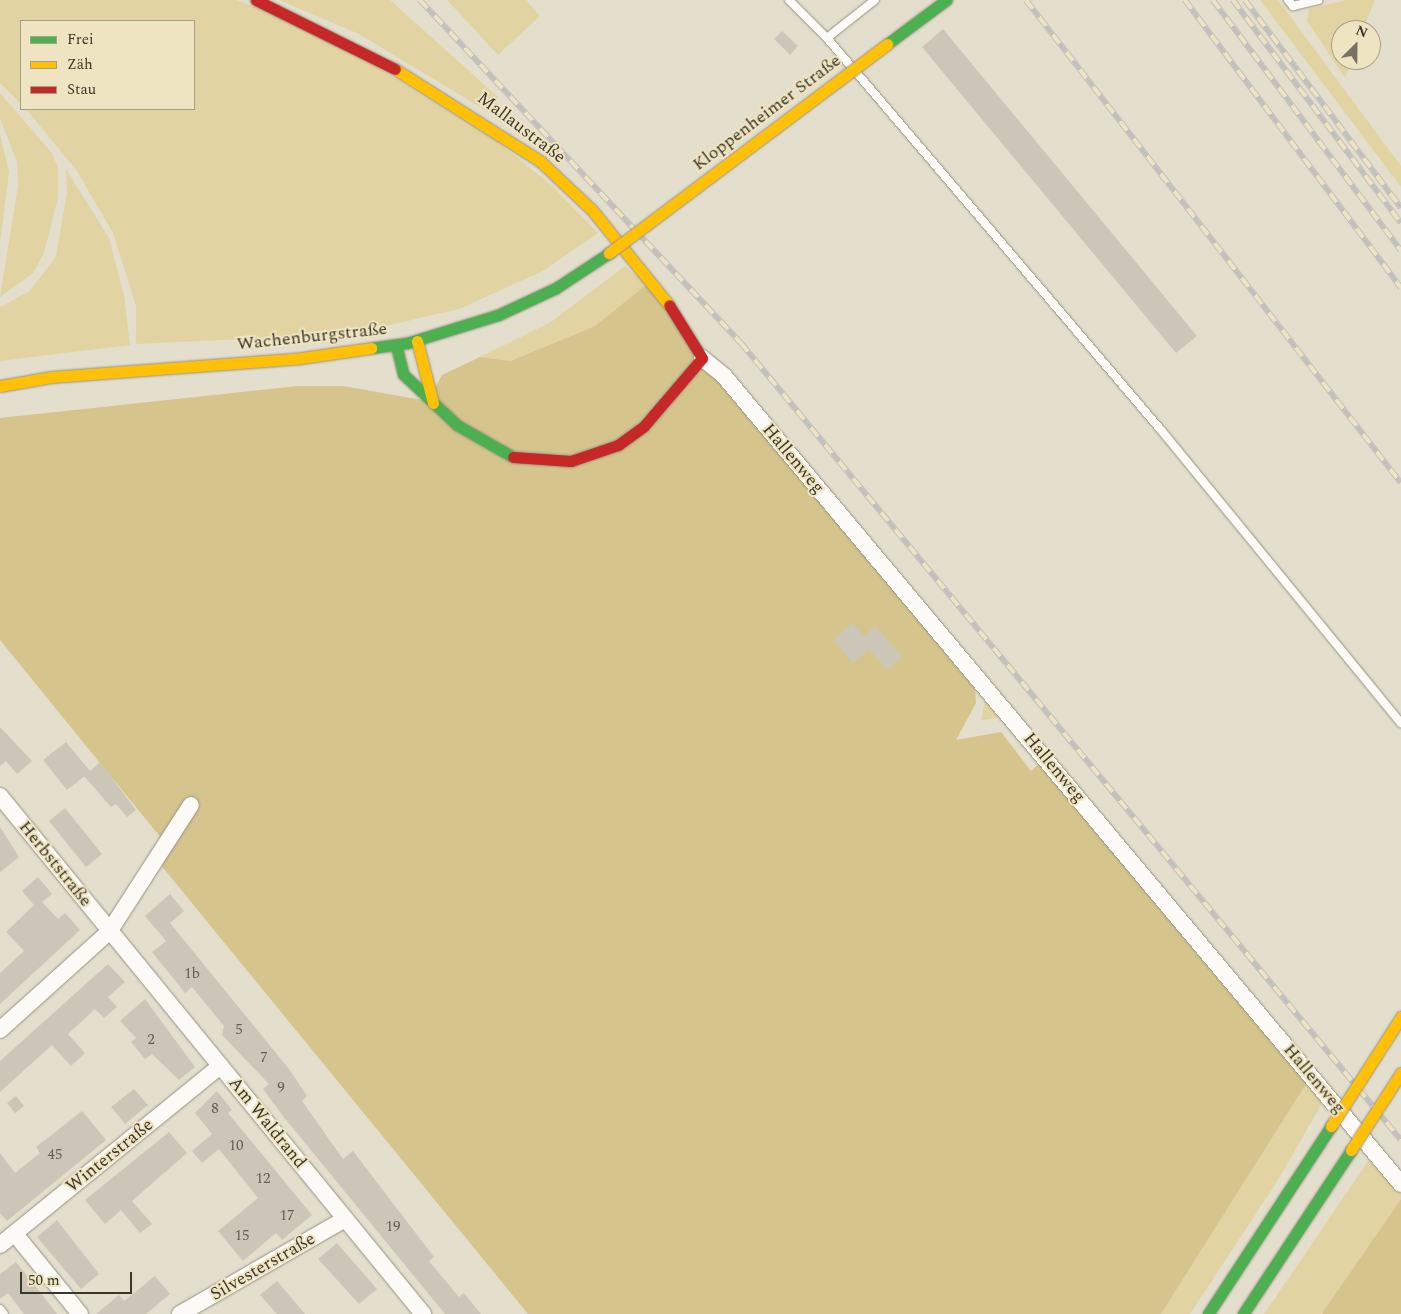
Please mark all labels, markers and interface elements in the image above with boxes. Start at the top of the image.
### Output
legend [20,20,195,110]
north arrow [1331,20,1381,70]
text: N [1352,20,1371,44]
text: Frei [67,28,94,51]
street label: Kloppenheimer Straße [689,50,845,176]
text: Zäh [67,53,93,76]
text: Stau [67,78,96,101]
street label: Mallaustraße [472,88,570,168]
street label: Wachenburgstraße [236,318,388,356]
street label: Hallenweg [757,420,829,498]
street label: Hallenweg [1018,729,1090,807]
street label: Herbststraße [14,817,96,911]
house number: 1b [184,965,200,983]
house number: 5 [235,1021,243,1039]
house number: 2 [147,1031,155,1049]
street label: Hallenweg [1278,1040,1350,1118]
house number: 7 [260,1049,268,1067]
street label: Am Waldrand [224,1073,310,1173]
house number: 9 [277,1079,285,1097]
house number: 8 [211,1100,219,1118]
street label: Winterstraße [62,1114,158,1198]
house number: 10 [229,1137,243,1155]
house number: 45 [48,1146,62,1164]
house number: 12 [256,1170,270,1188]
house number: 17 [280,1207,294,1225]
house number: 19 [386,1218,400,1236]
house number: 15 [235,1227,249,1245]
street label: Silvesterstraße [207,1228,319,1306]
scale bar [22,1262,135,1294]
text: 50 m [28,1269,60,1292]

